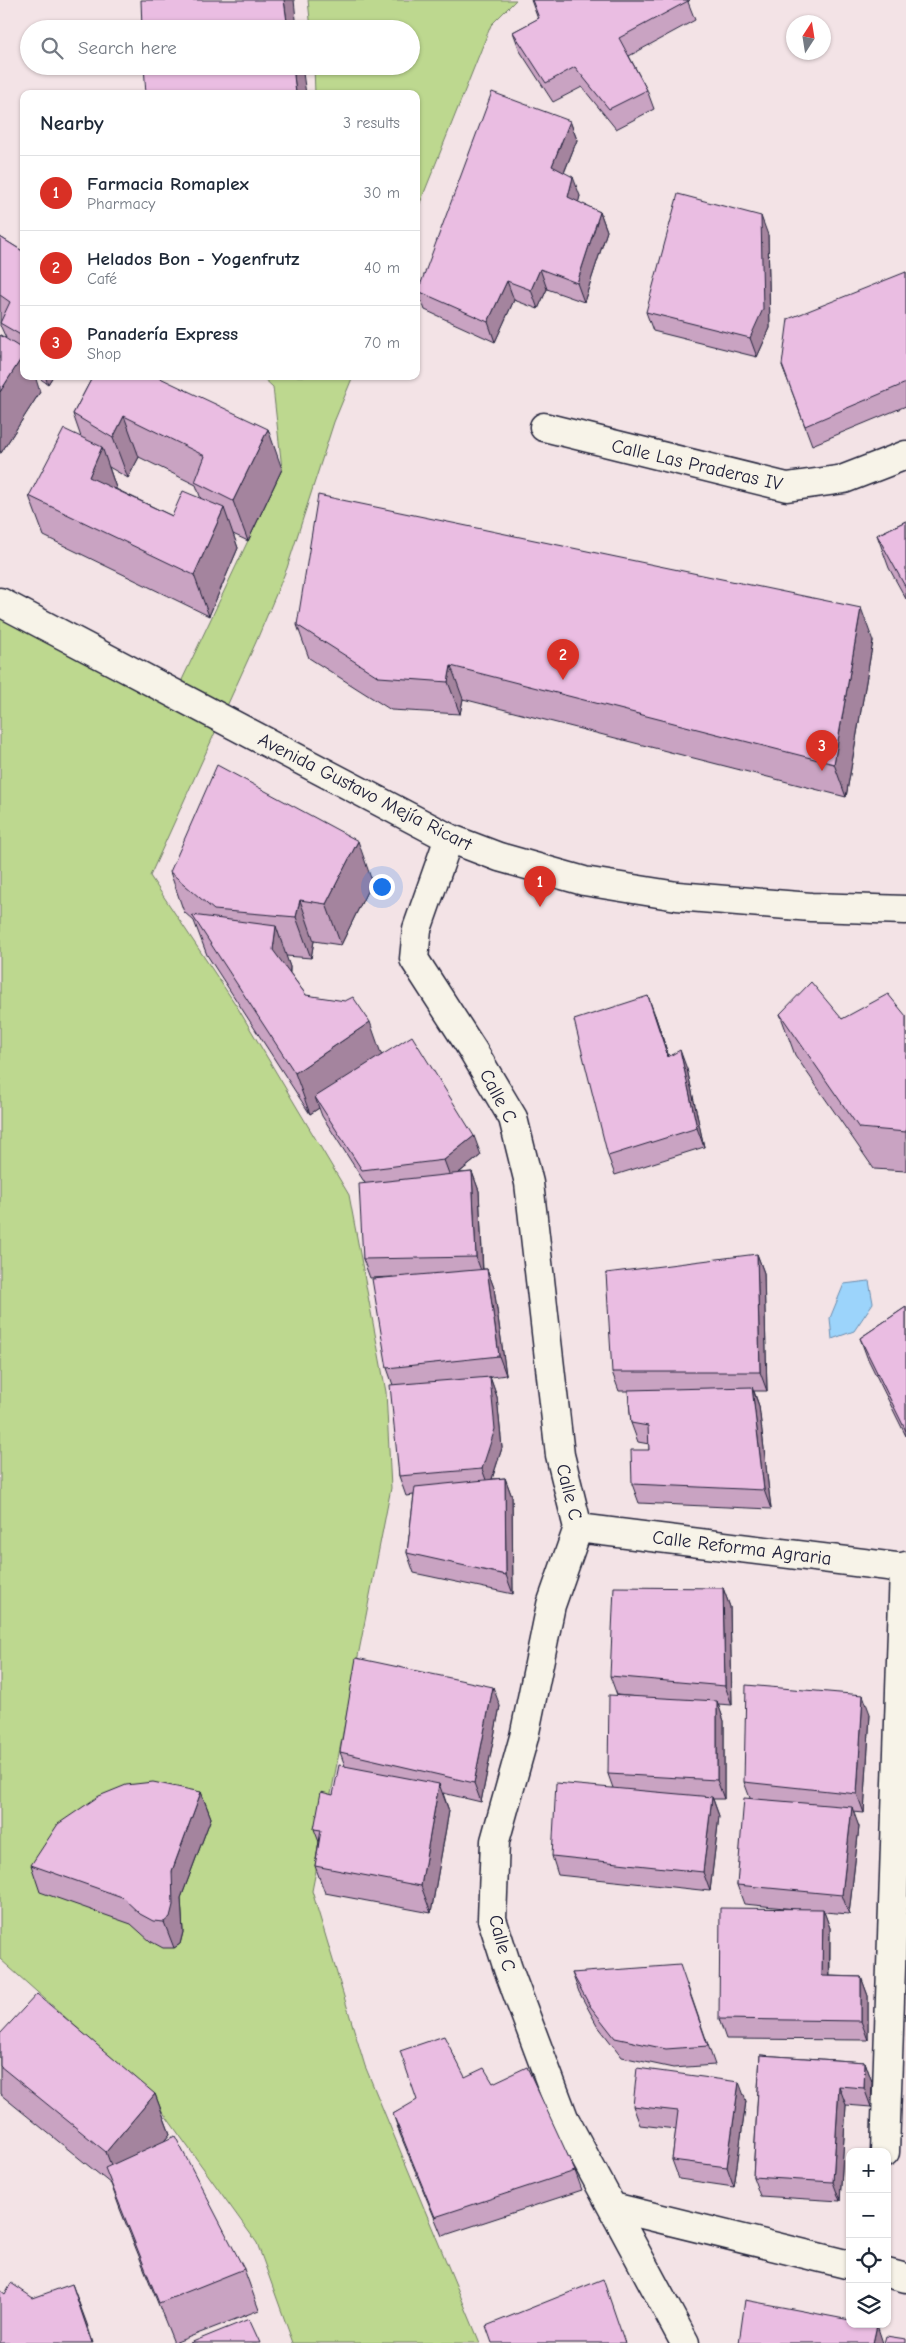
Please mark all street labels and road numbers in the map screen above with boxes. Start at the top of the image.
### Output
street label: Calle Las Praderas IV [609,435,786,496]
street label: Avenida Gustavo Mejía Ricart [254,728,476,856]
street label: Calle C [475,1066,521,1127]
street label: Calle C [551,1462,587,1523]
street label: Calle Reforma Agraria [651,1526,833,1570]
street label: Calle C [484,1912,520,1974]

